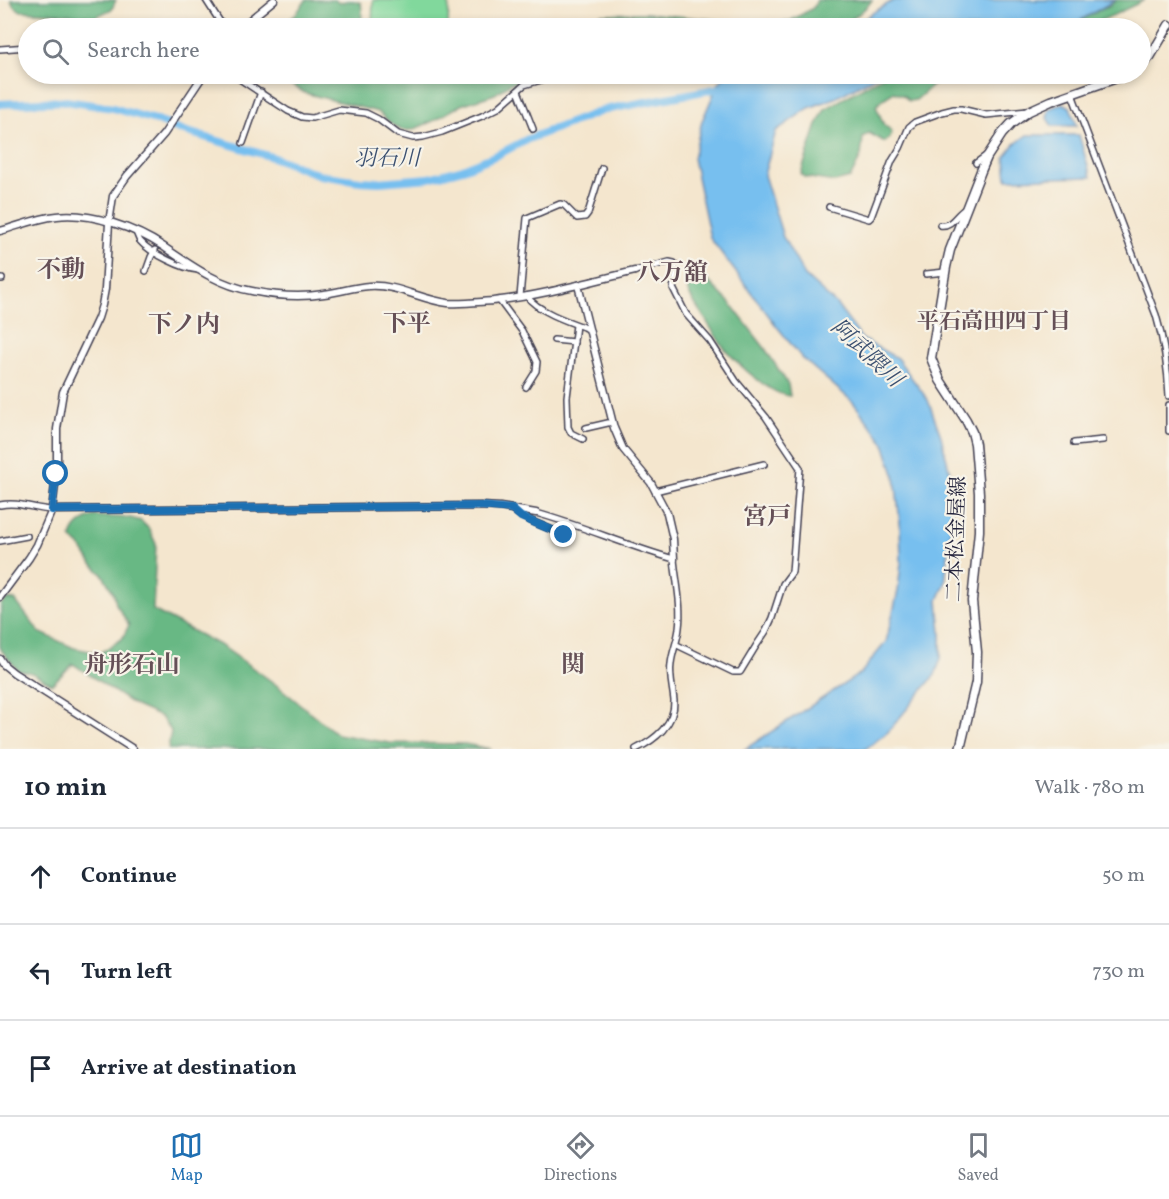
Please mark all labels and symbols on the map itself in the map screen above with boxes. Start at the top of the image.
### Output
water label: 羽石川 [354,144,422,175]
district label: 不動 [37,254,85,288]
district label: 八万舘 [636,257,708,291]
district label: 平石高田四丁目 [917,307,1071,338]
district label: 下平 [383,308,431,342]
district label: 下ノ内 [148,309,220,343]
water label: 阿武隈川 [823,313,910,397]
route start [42,460,68,486]
street label: 二本松金屋線 [940,476,974,602]
district label: 宮戸 [743,501,791,535]
route end [550,521,576,547]
district label: 舟形石山 [84,649,180,683]
district label: 関 [561,649,585,683]

